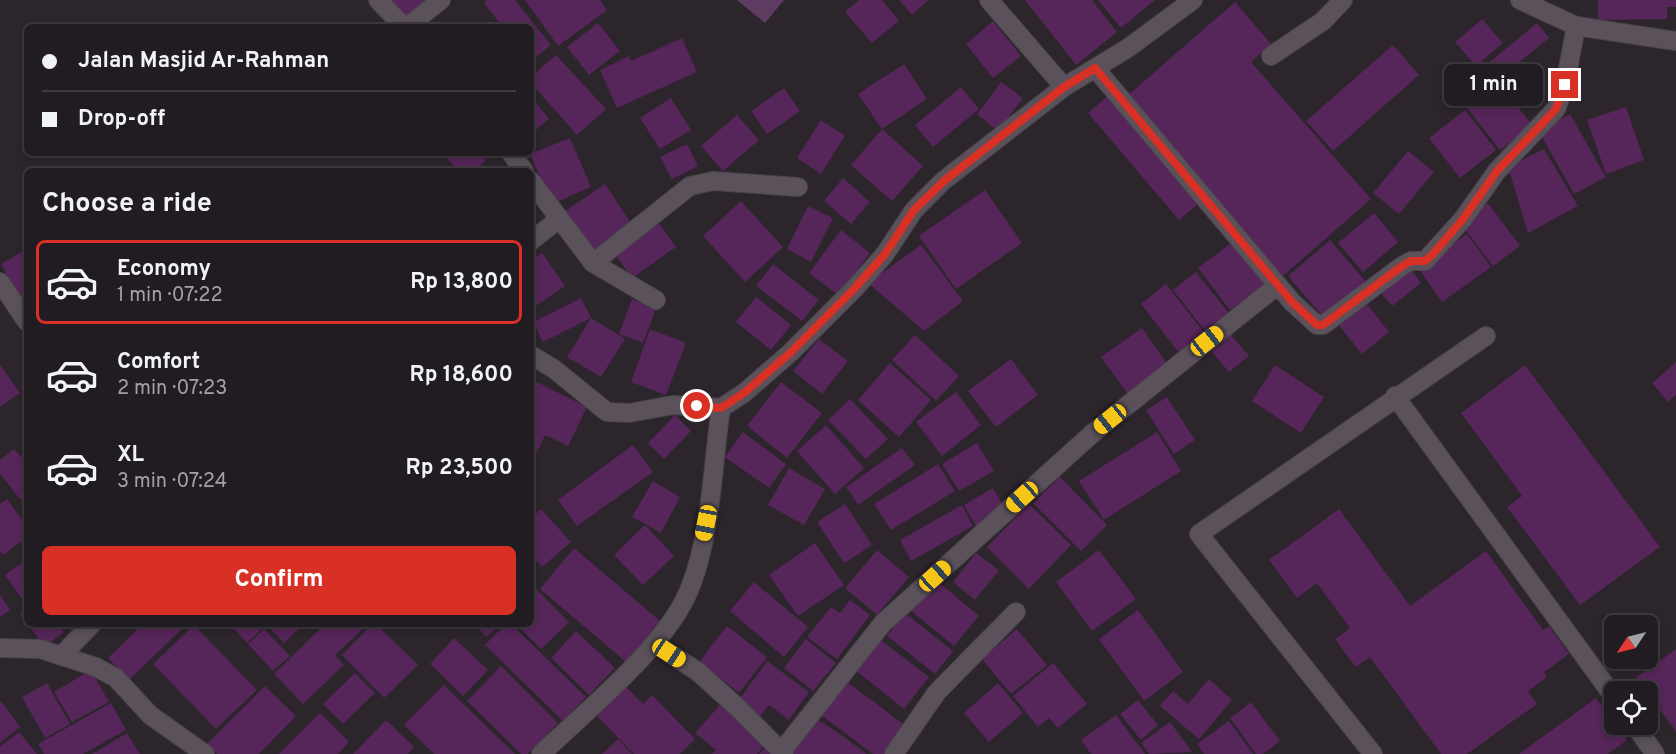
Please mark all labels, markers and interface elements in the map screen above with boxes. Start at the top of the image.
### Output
text: Jalan Masjid Ar-Rahman [78,48,329,75]
callout: 1 min [1445,64,1544,106]
route end [1551,71,1578,98]
text: 1 min [1469,72,1518,98]
text: Drop-off [78,106,165,133]
text: Choose a ride [42,187,212,221]
icon: car [45,255,99,309]
text: Economy [117,256,211,283]
text: Rp 13,800 [410,269,513,296]
text: 1 min · 07:22 [117,283,223,309]
car [1187,323,1227,359]
icon: car [45,348,99,402]
text: Comfort [117,349,200,376]
text: Rp 18,600 [409,362,513,389]
text: 2 min · 07:23 [117,376,227,402]
route start [683,392,710,419]
car [1090,401,1130,437]
icon: car [45,441,99,495]
text: XL [117,442,144,469]
text: Rp 23,500 [406,455,513,482]
text: 3 min · 07:24 [117,469,227,495]
car [1003,478,1041,516]
car [694,504,718,542]
button: Confirm [42,546,516,615]
car [916,557,954,595]
north arrow [1604,615,1658,669]
map controls [1604,615,1658,735]
car [649,636,689,670]
button: locate [1604,681,1658,735]

